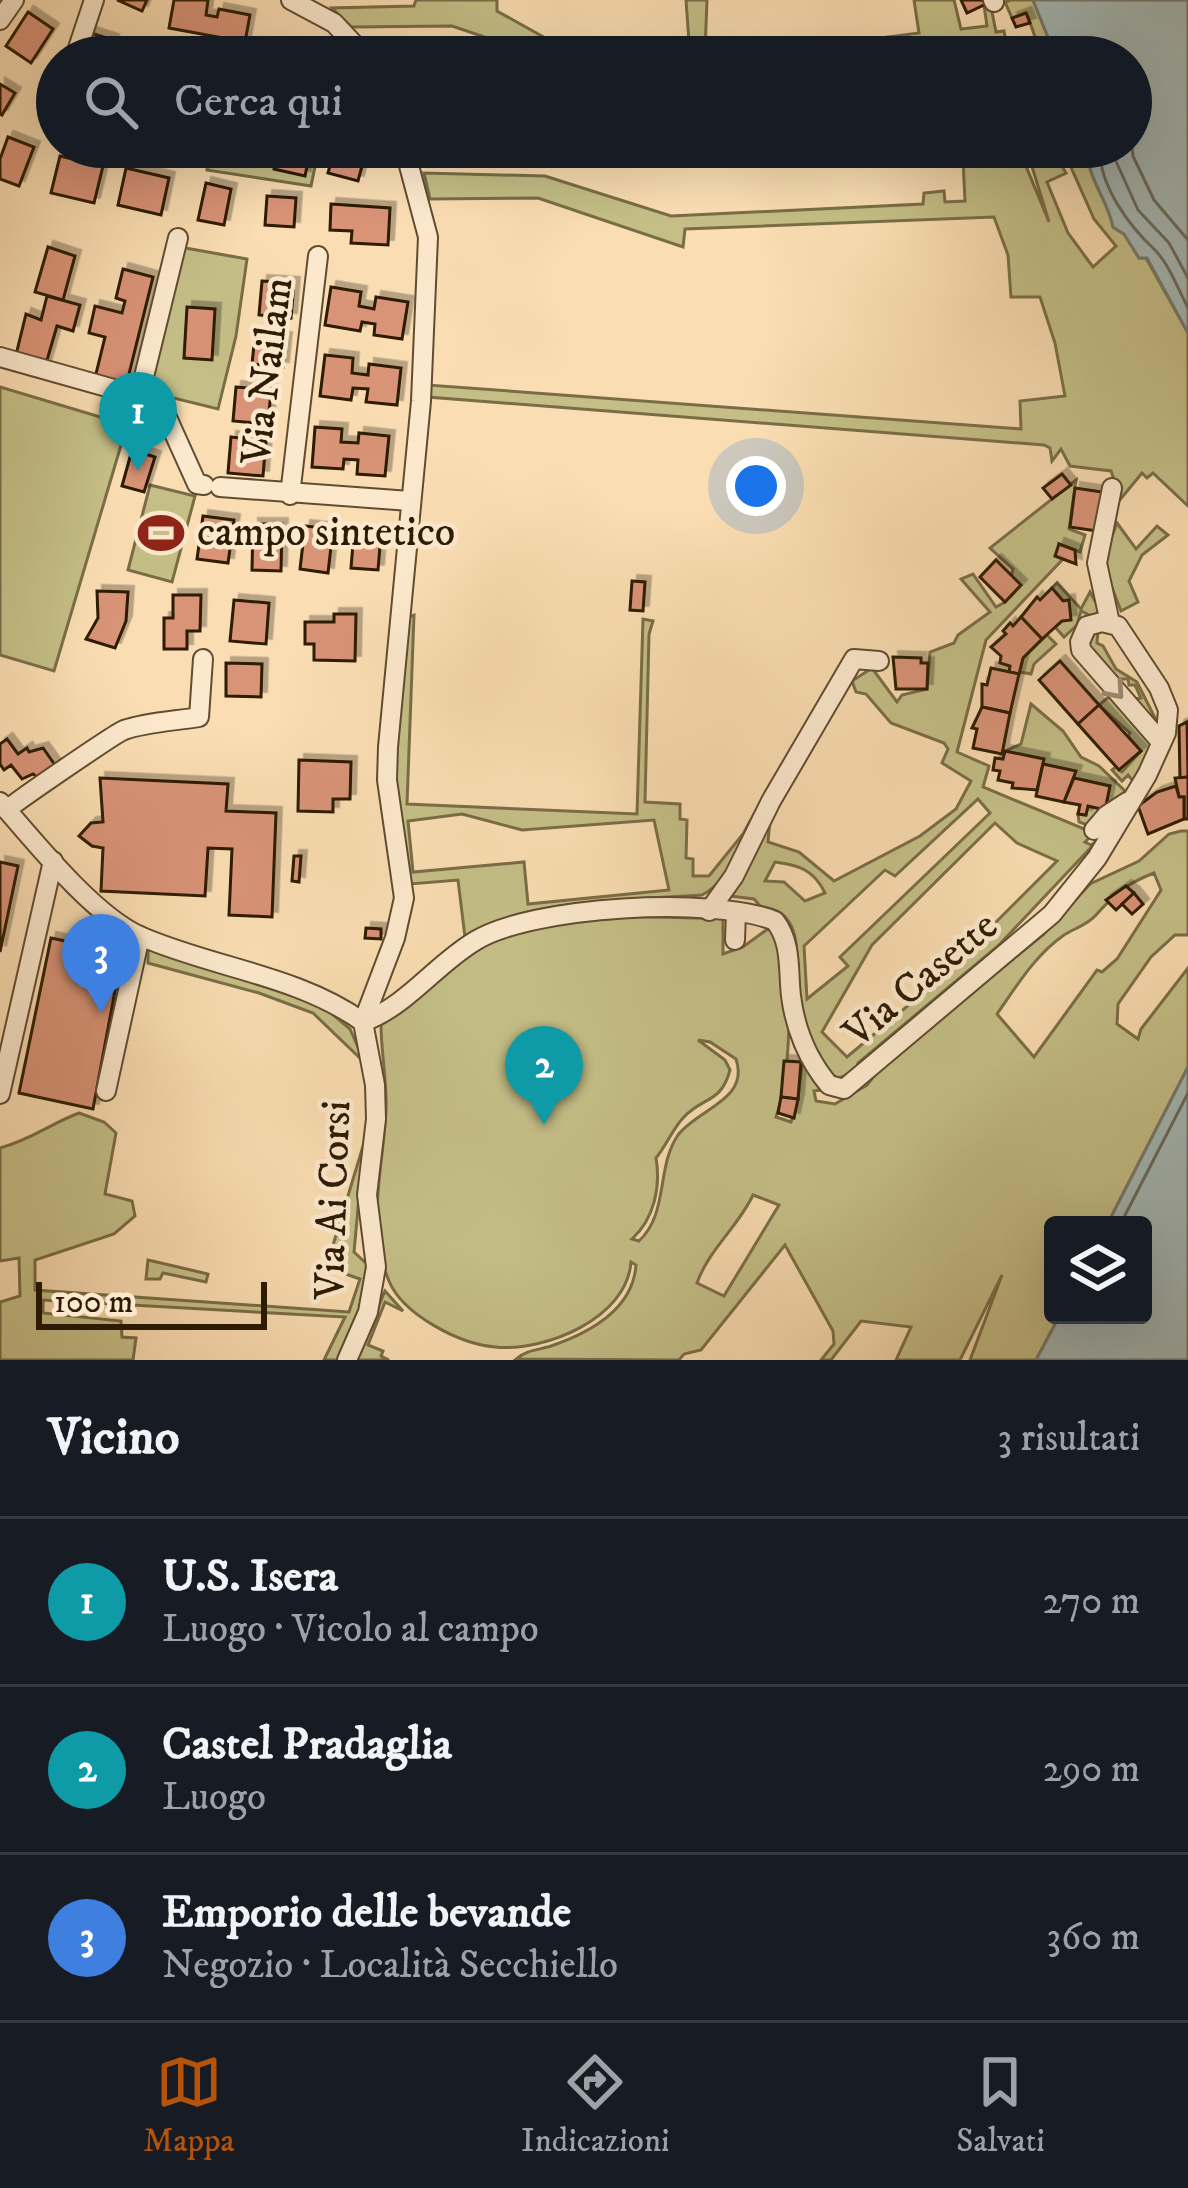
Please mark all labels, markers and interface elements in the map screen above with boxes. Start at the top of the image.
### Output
search box [36,36,1152,168]
icon: search [78,69,144,135]
text: Cerca qui [174,74,343,130]
street label: Via Nailam [231,274,305,469]
pin: 1 [99,372,177,471]
your location [726,456,786,516]
place label: campo sintetico [197,507,455,559]
sports icon: campo sintetico [136,508,186,558]
one-way arrow [1102,677,1123,698]
street label: Via Casette [832,900,1009,1060]
pin: 3 [62,914,140,1013]
pin: 2 [505,1026,583,1125]
street label: Via Ai Corsi [305,1100,363,1301]
map controls [1044,1216,1152,1324]
button: layers [1044,1216,1152,1324]
scale bar [36,1276,267,1329]
text: 100 m [54,1282,133,1323]
text: Vicino [48,1406,179,1470]
text: 3 risultati [998,1414,1140,1463]
text: U.S. Isera [162,1549,338,1605]
text: 1 [80,1577,94,1626]
text: 270 m [1043,1577,1140,1626]
text: Luogo · Vicolo al campo [162,1605,539,1654]
text: Castel Pradaglia [162,1717,452,1773]
text: 2 [77,1745,97,1794]
text: 290 m [1043,1745,1140,1794]
text: Luogo [162,1773,266,1822]
text: Emporio delle bevande [162,1885,571,1941]
text: 3 [80,1913,94,1962]
text: 360 m [1046,1913,1140,1962]
text: Negozio · Località Secchiello [162,1941,618,1990]
tab: Mappa [143,2049,235,2162]
tab: Indicazioni [521,2049,670,2162]
tab: Salvati [956,2049,1045,2162]

